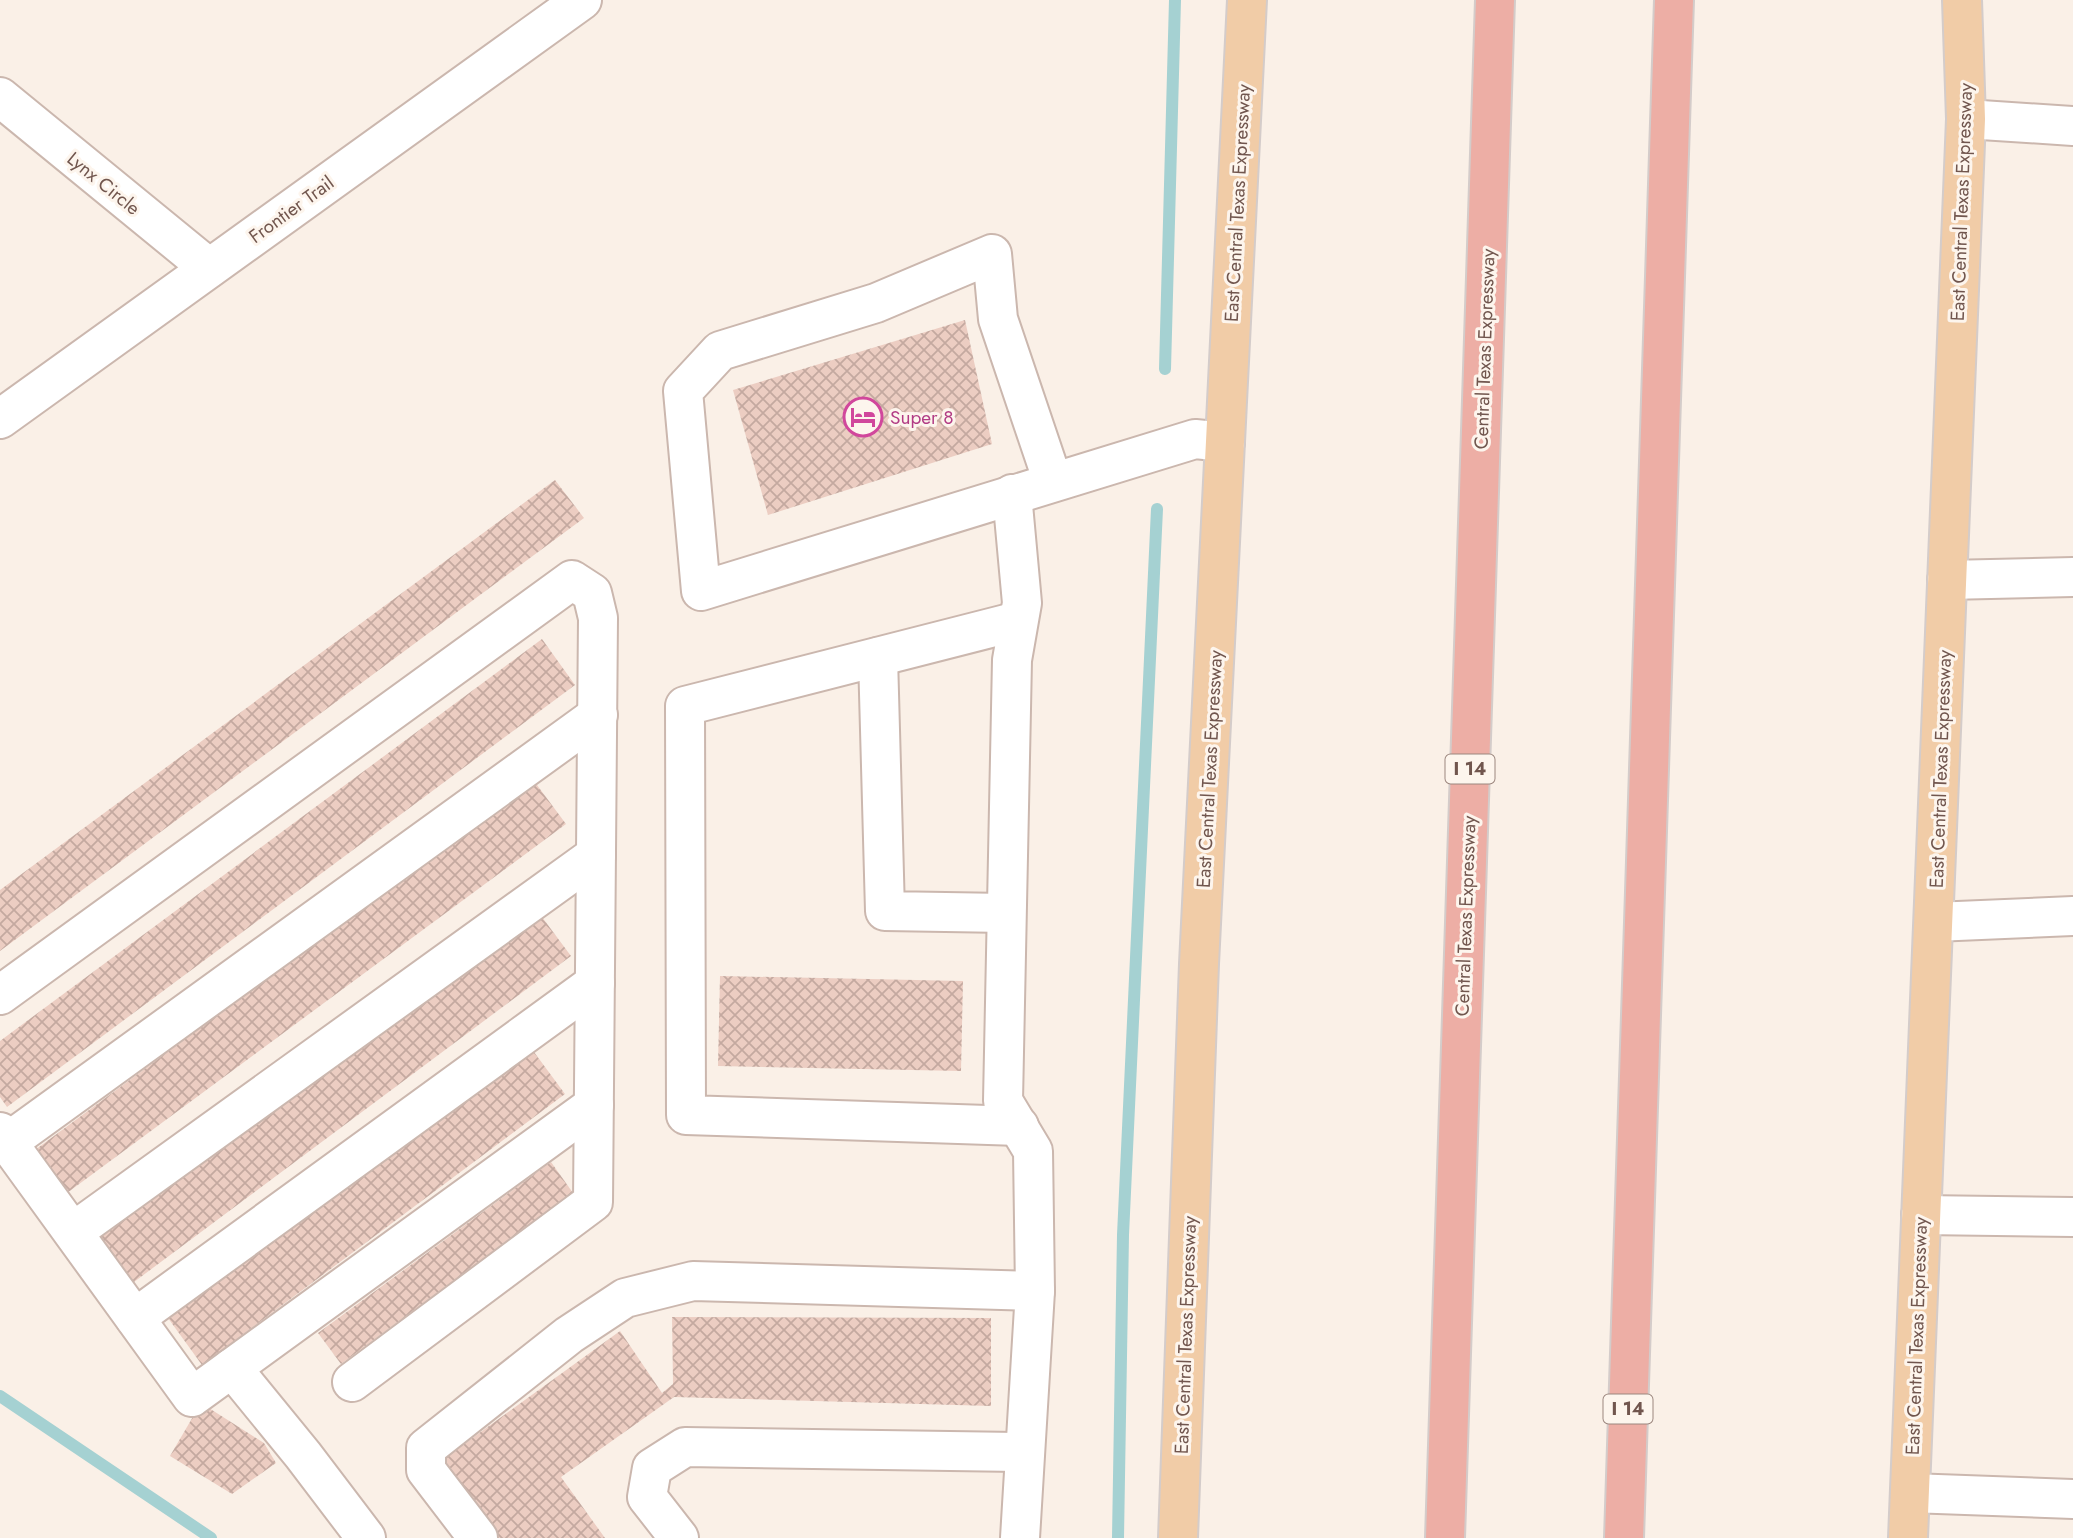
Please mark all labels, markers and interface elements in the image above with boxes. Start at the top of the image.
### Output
street label: East Central Texas Expressway [1944,82,1979,322]
street label: East Central Texas Expressway [1218,83,1257,323]
street label: Lynx Circle [61,146,146,221]
street label: Frontier Trail [243,169,339,250]
street label: Central Texas Expressway [1468,248,1502,450]
hotel icon: Super 8 [842,396,884,438]
place label: Super 8 [890,404,954,431]
street label: East Central Texas Expressway [1190,649,1229,889]
street label: East Central Texas Expressway [1923,649,1958,889]
road number: I 14 [1446,754,1494,784]
street label: Central Texas Expressway [1449,815,1483,1017]
street label: East Central Texas Expressway [1168,1215,1203,1455]
street label: East Central Texas Expressway [1899,1216,1934,1456]
road number: I 14 [1604,1394,1652,1424]

